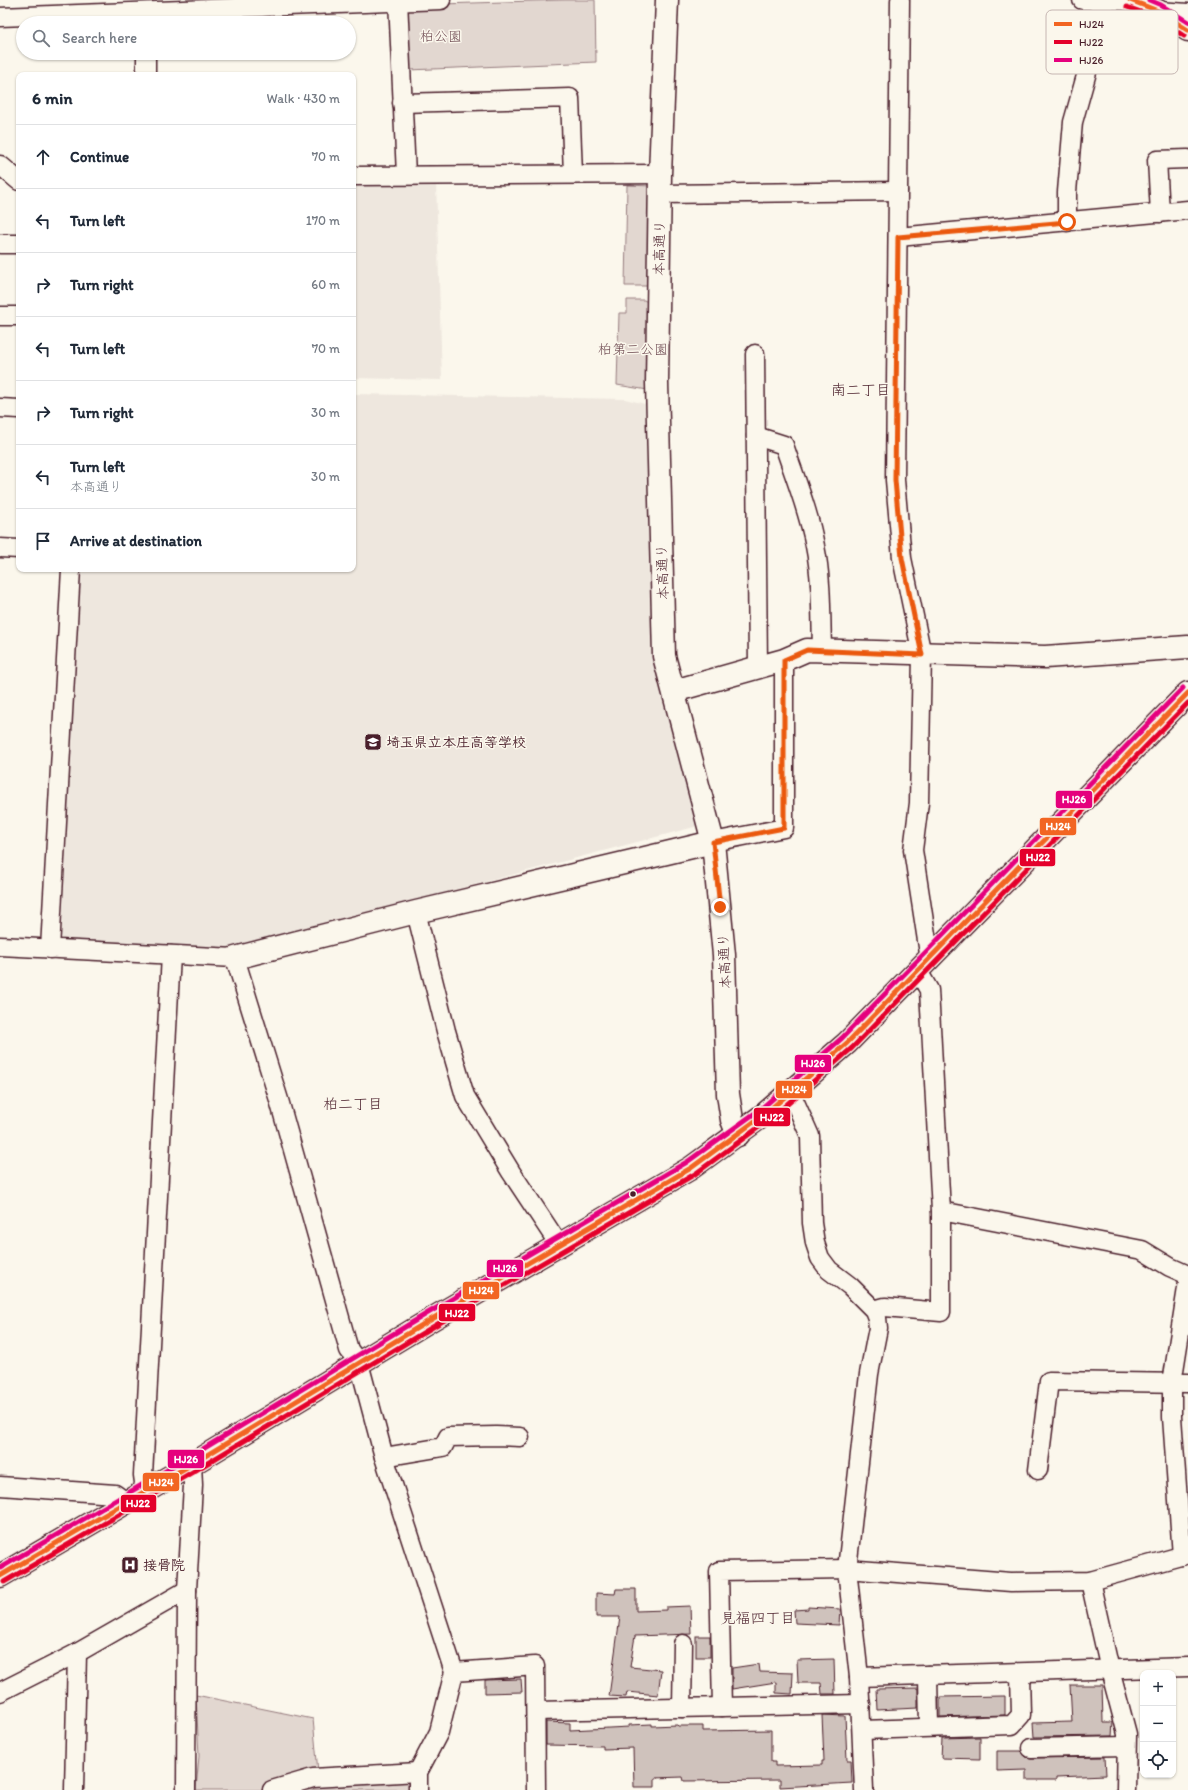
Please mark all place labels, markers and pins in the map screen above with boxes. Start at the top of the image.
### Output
school or university icon: 埼玉県立本庄高等学校 [363,732,383,752]
place label: 埼玉県立本庄高等学校 [386,734,526,751]
unlabelled marker [628,1189,638,1199]
hospital icon: 接骨院 [120,1555,140,1575]
place label: 接骨院 [143,1557,185,1574]

